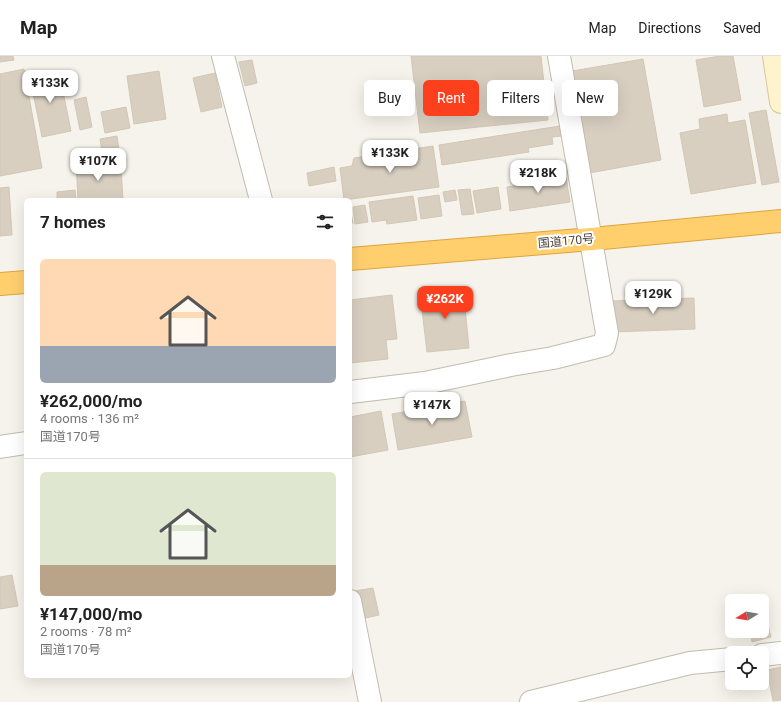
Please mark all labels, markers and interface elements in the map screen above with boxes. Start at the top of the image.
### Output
text: Map [20,16,58,39]
text: Map [589,20,616,36]
text: Directions [638,20,701,36]
text: Saved [723,20,761,36]
pin: ¥133K [22,70,78,104]
text: ¥133K [31,75,69,90]
chip: Buy [364,80,415,116]
chip: Rent [423,80,479,116]
chip: Filters [487,80,554,116]
chip: New [562,80,618,116]
pin: ¥133K [362,140,418,174]
text: ¥133K [371,145,409,160]
pin: ¥107K [70,148,126,182]
text: ¥107K [79,153,117,168]
pin: ¥218K [510,160,566,194]
text: ¥218K [519,165,557,180]
icon: filters [314,211,336,233]
text: 7 homes [40,212,106,232]
street label: 国道170号 [537,232,595,250]
pin: ¥129K [625,281,681,315]
icon: home [152,285,224,357]
pin: ¥262K [417,286,473,320]
text: ¥129K [634,286,672,301]
text: ¥262K [426,291,464,306]
text: ¥262,000/mo [40,391,142,411]
pin: ¥147K [404,392,460,426]
text: ¥147K [413,397,451,412]
text: 4 rooms · 136 m² [40,411,139,426]
text: 国道170号 [40,429,101,444]
icon: home [152,498,224,570]
north arrow [725,594,769,638]
map controls [725,594,769,690]
text: ¥147,000/mo [40,604,142,624]
text: 2 rooms · 78 m² [40,624,132,639]
text: 国道170号 [40,642,101,657]
button: locate [725,646,769,690]

